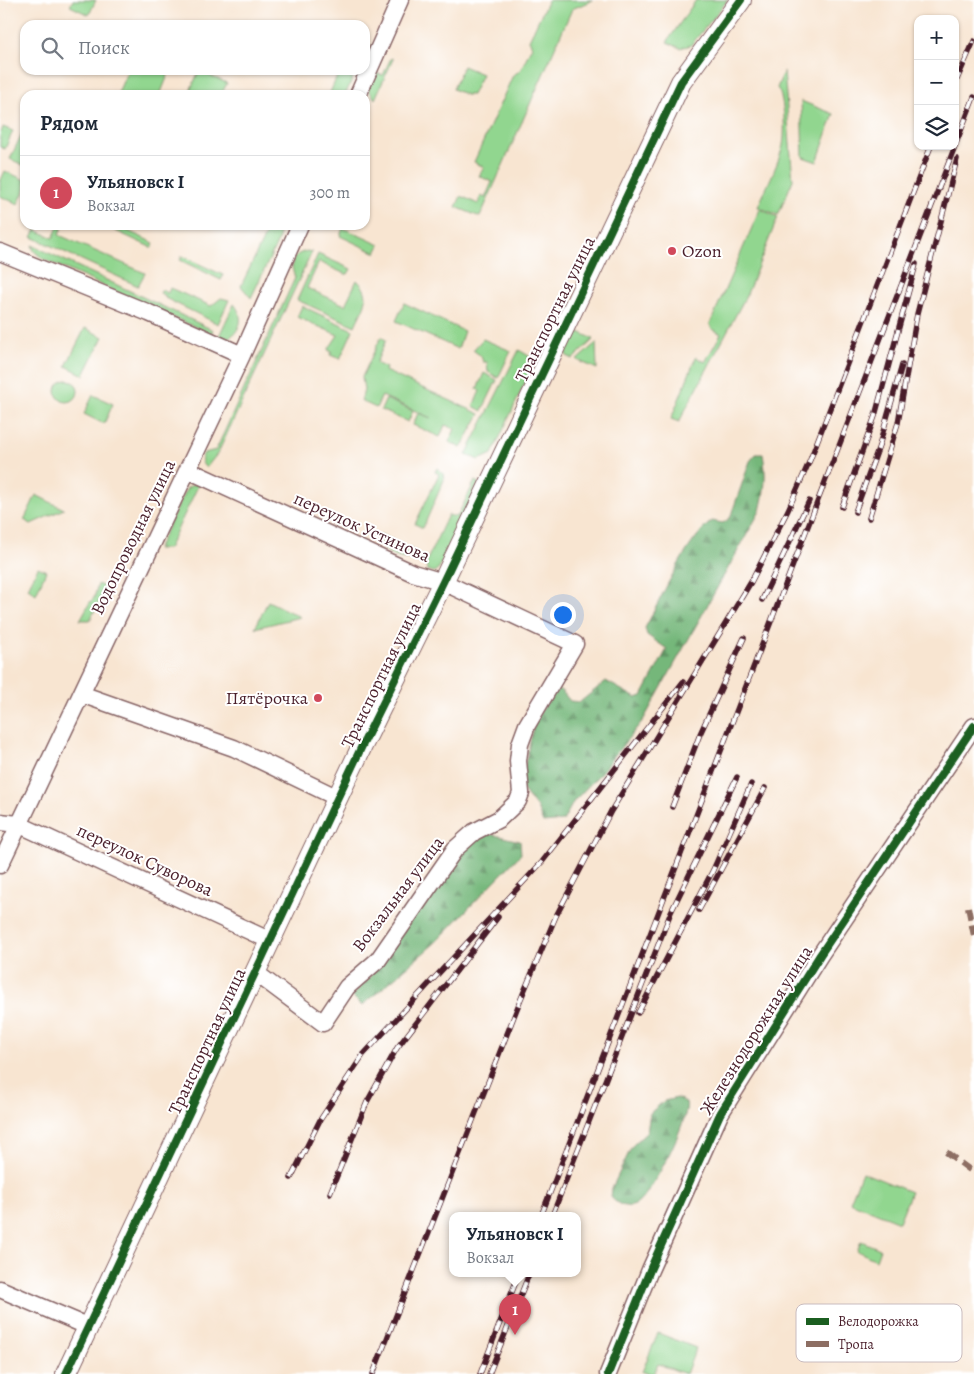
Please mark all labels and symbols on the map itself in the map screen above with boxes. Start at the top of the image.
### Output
street label: Транспортная улица [509,232,601,386]
place label: Ozon [682,239,722,263]
marker: Ozon [666,245,678,257]
street label: Водопроводная улица [85,455,181,619]
street label: переулок Устинова [290,486,435,568]
street label: Транспортная улица [335,598,427,752]
your location [550,602,576,628]
place label: Пятёрочка [226,686,309,710]
marker: Пятёрочка [312,692,324,704]
street label: переулок Суворова [73,818,218,902]
street label: Вокзальная улица [347,831,450,957]
street label: Железнодорожная улица [694,940,818,1119]
street label: Транспортная улица [163,963,252,1118]
pin: 1 [499,1294,531,1335]
legend [796,1304,962,1362]
text: Велодорожка [838,1312,919,1331]
text: Тропа [838,1335,875,1354]

